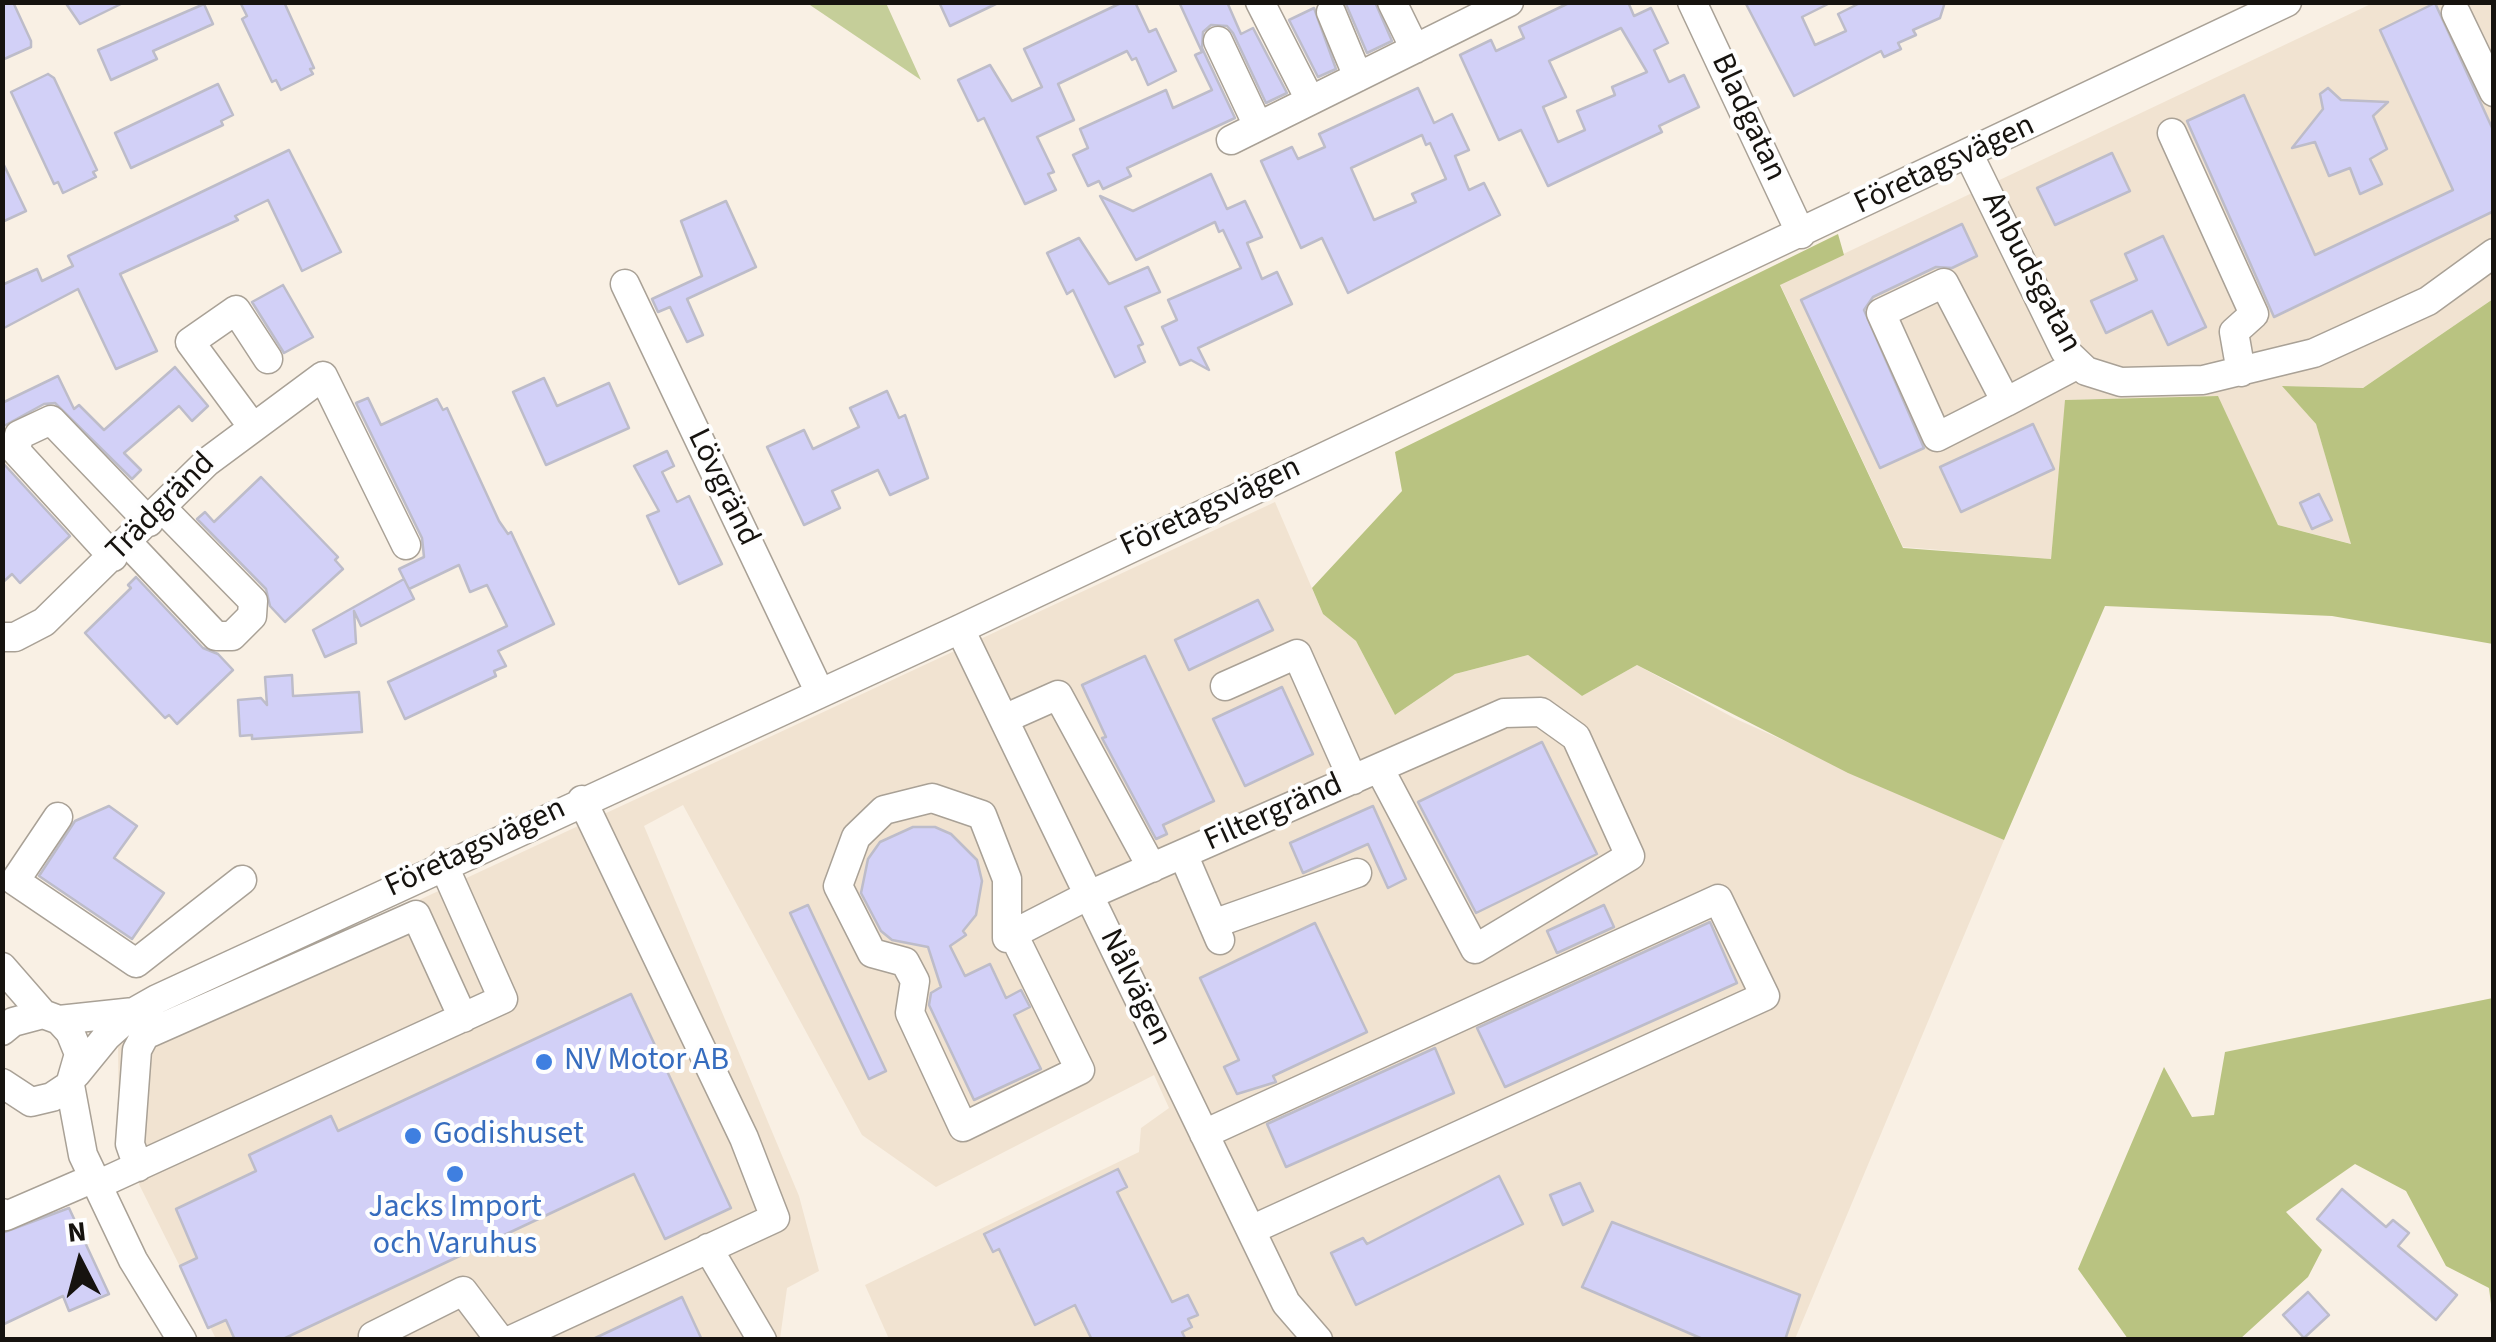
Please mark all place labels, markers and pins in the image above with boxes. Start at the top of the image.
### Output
place label: NV Motor AB [564,1043,729,1081]
marker: NV Motor AB [533,1051,555,1073]
place label: Godishuset [433,1117,584,1155]
marker: Godishuset [402,1125,424,1147]
marker: Jacks Import och Varuhus [444,1163,466,1185]
place label: Jacks Import och Varuhus [368,1190,542,1265]

